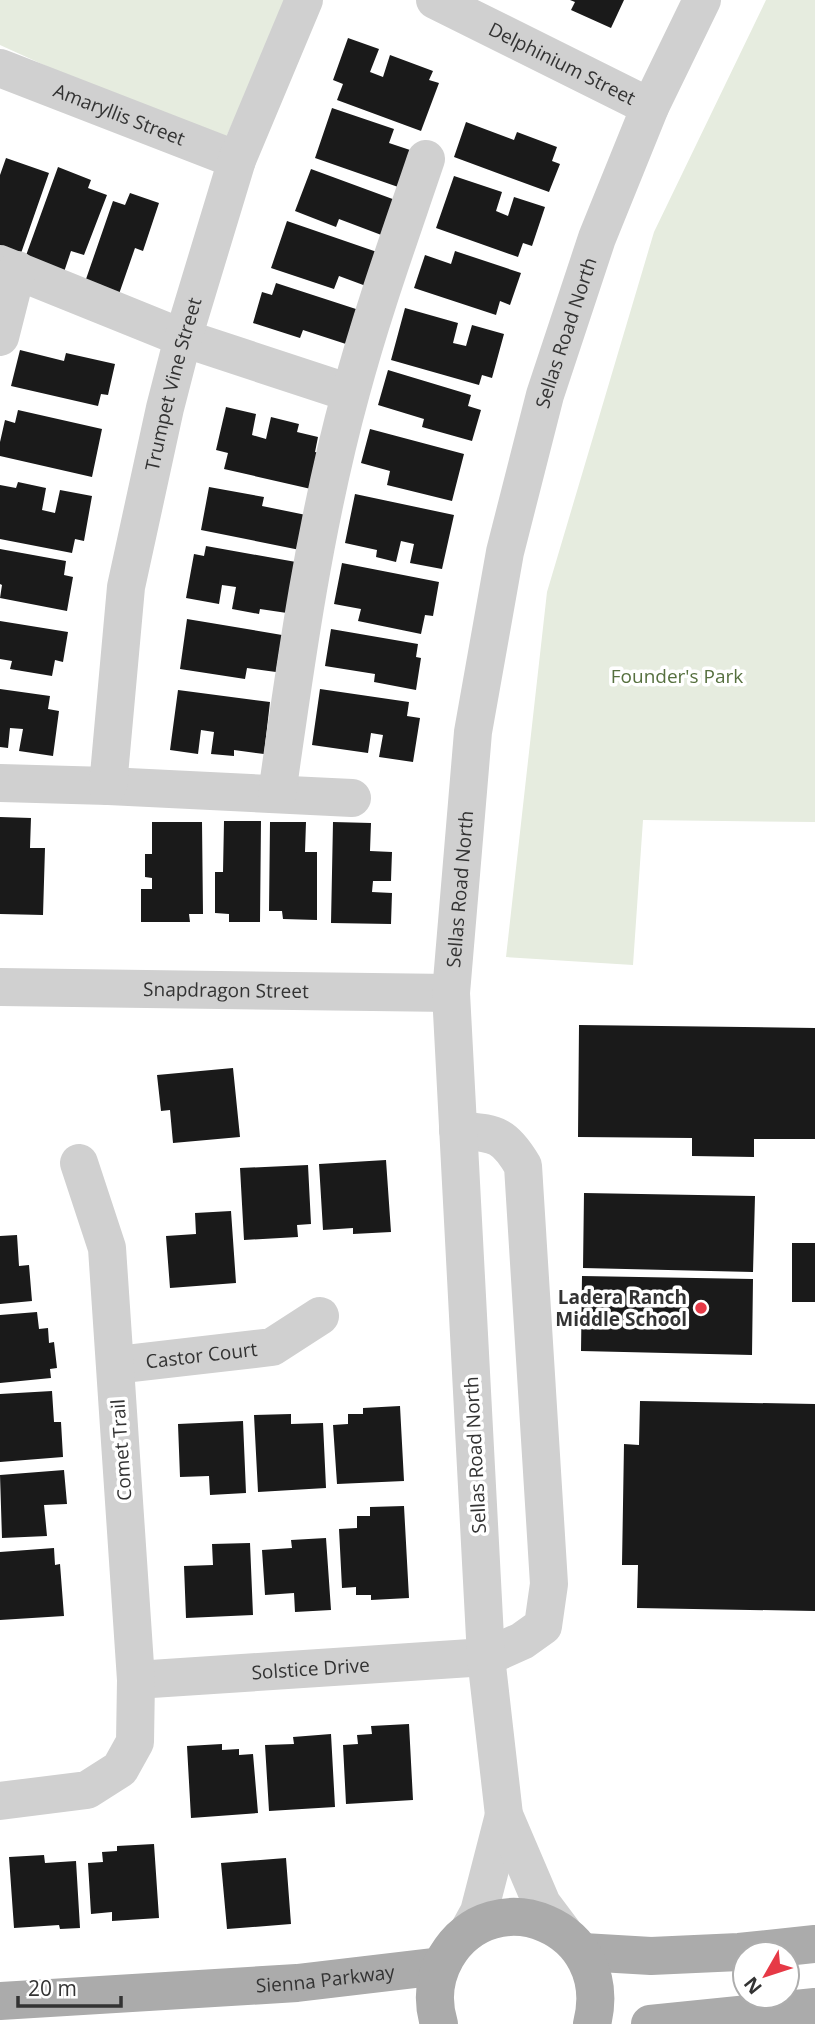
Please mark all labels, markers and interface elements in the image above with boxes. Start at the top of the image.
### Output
street label: Delphinium Street [484,16,640,111]
street label: Amaryllis Street [50,77,189,152]
street label: Sellas Road North [529,254,603,411]
street label: Trumpet Vine Street [139,294,208,473]
park label: Founder's Park [611,663,743,689]
street label: Sellas Road North [440,810,479,969]
street label: Snapdragon Street [143,976,309,1004]
place label: Ladera Ranch Middle School [555,1284,687,1332]
marker: Ladera Ranch Middle School [693,1300,709,1316]
street label: Castor Court [144,1336,259,1374]
street label: Sellas Road North [458,1376,492,1534]
street label: Comet Trail [104,1398,138,1502]
street label: Solstice Drive [251,1652,371,1685]
north arrow [731,1940,801,2010]
street label: Sienna Parkway [255,1959,396,1998]
scale bar [18,1965,121,2009]
text: N [738,1972,768,2000]
text: 20 m [28,1974,77,2002]

